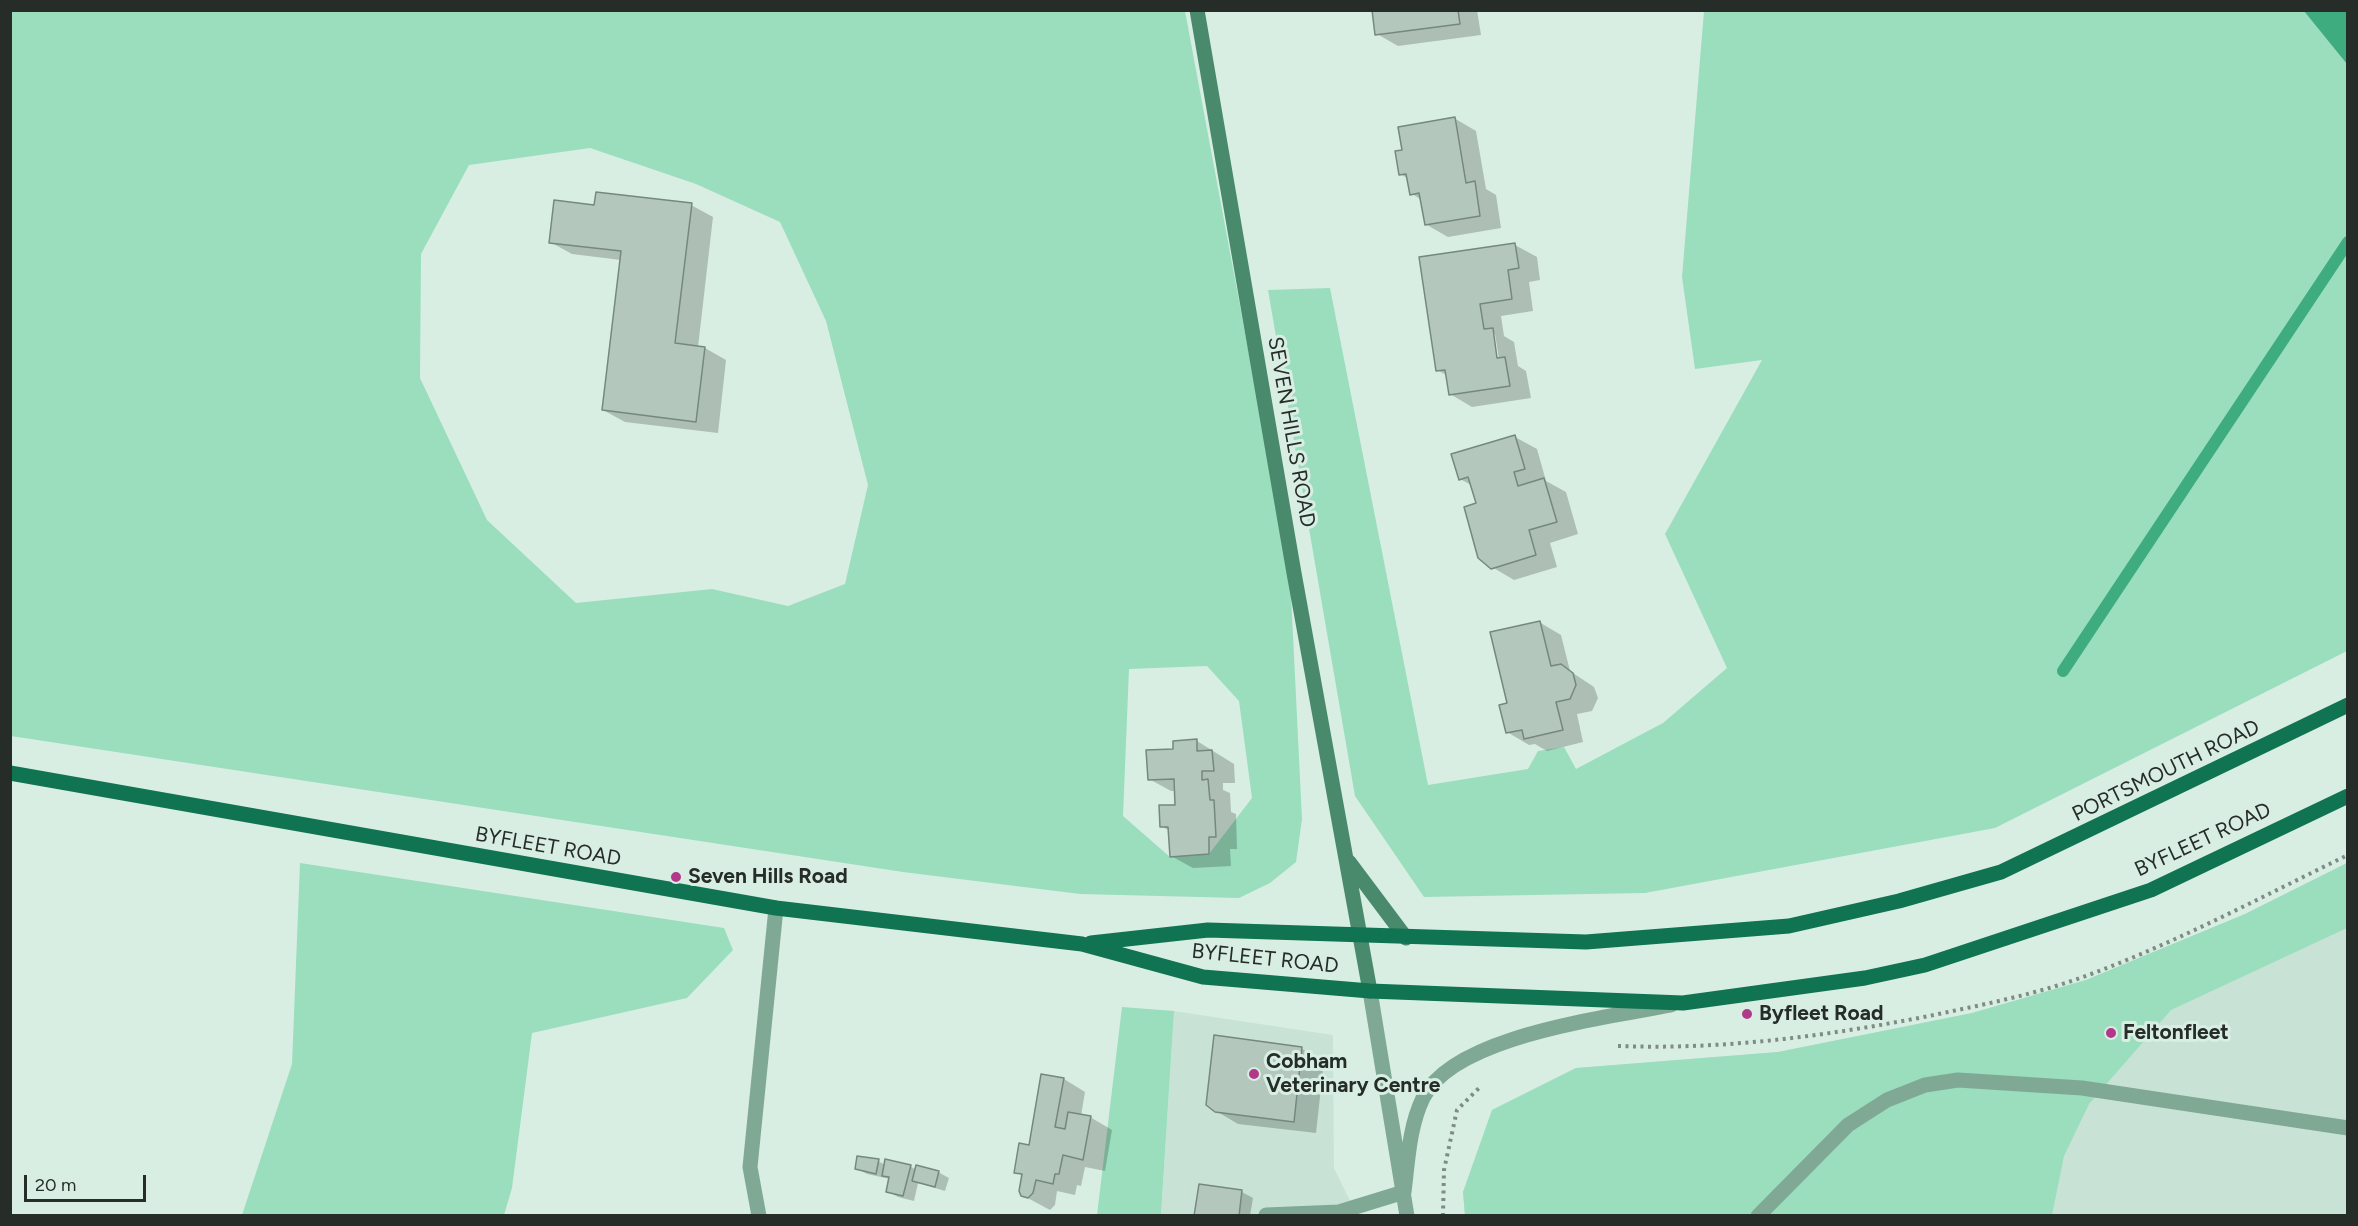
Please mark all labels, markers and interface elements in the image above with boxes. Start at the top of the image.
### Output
street label: SEVEN HILLS ROAD [1262,335,1320,529]
street label: PORTSMOUTH ROAD [2068,715,2264,827]
street label: BYFLEET ROAD [2131,797,2275,883]
street label: BYFLEET ROAD [473,822,623,872]
place label: Seven Hills Road [688,864,848,890]
marker: Seven Hills Road [669,870,683,884]
street label: BYFLEET ROAD [1190,939,1340,979]
place label: Byfleet Road [1759,1001,1884,1027]
marker: Byfleet Road [1740,1007,1754,1021]
place label: Feltonfleet [2123,1020,2229,1046]
marker: Feltonfleet [2104,1026,2118,1040]
place label: Cobham Veterinary Centre [1266,1049,1440,1099]
marker: Cobham Veterinary Centre [1247,1067,1261,1081]
scale bar [27,1163,148,1201]
text: 20 m [35,1174,76,1196]

